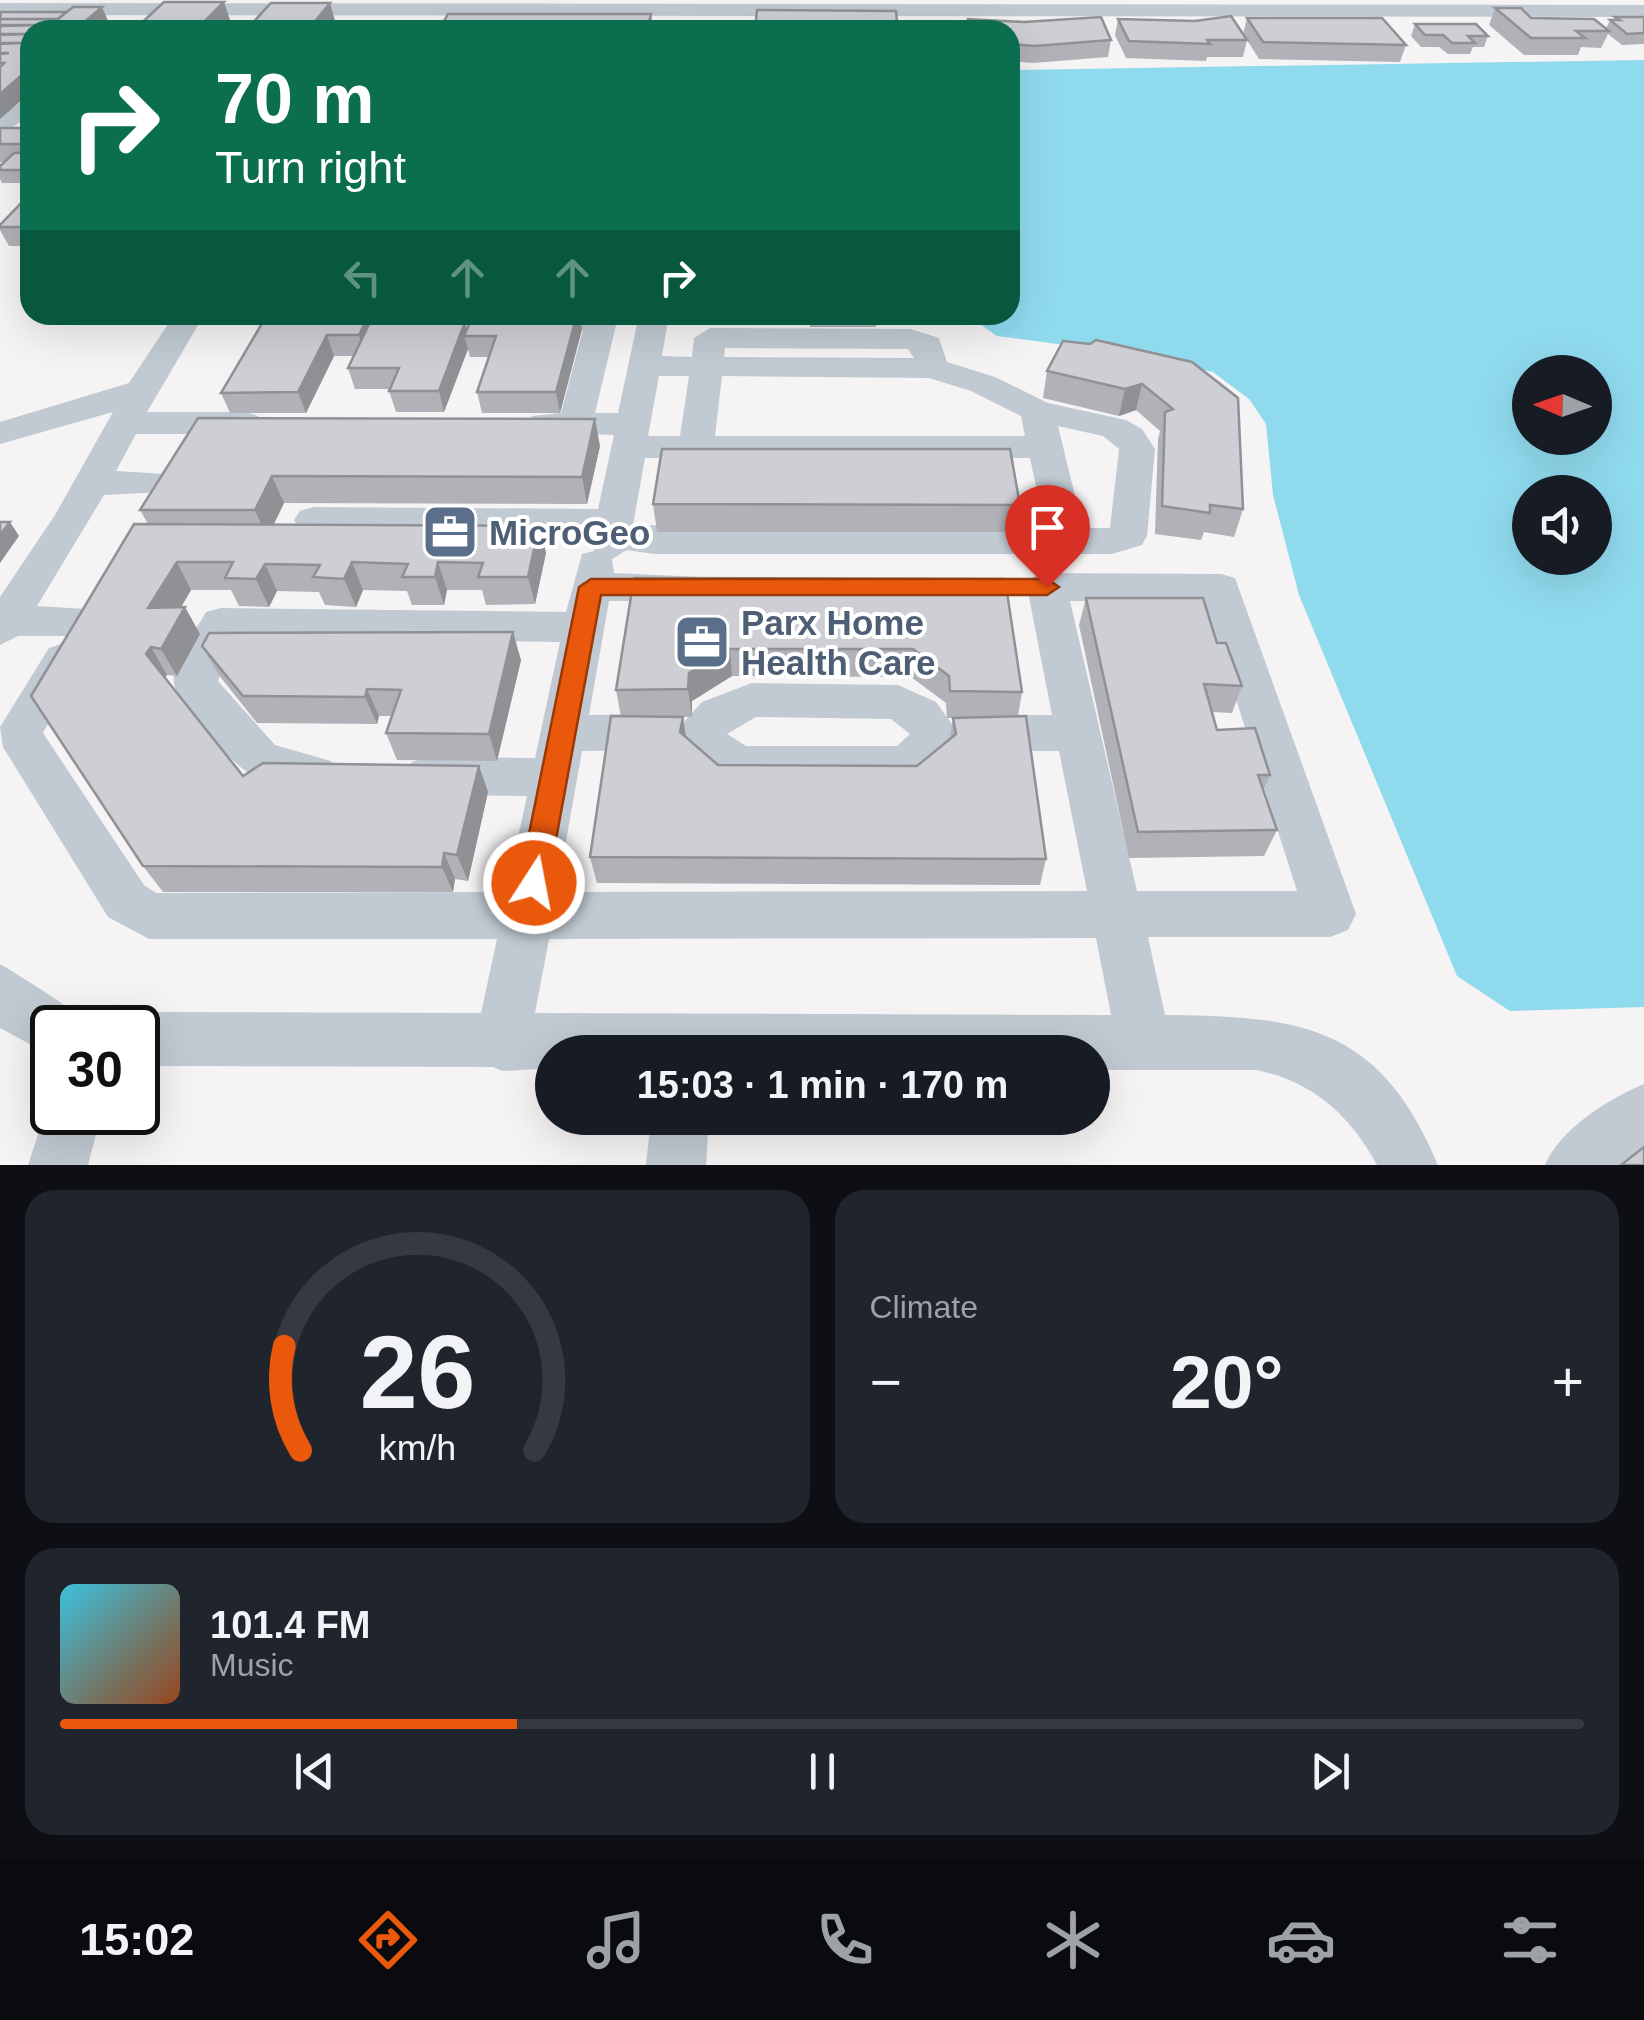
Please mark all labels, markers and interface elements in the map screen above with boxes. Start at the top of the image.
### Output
icon: right [50,60,180,190]
text: 70 m [215,60,375,138]
text: Turn right [215,142,406,193]
icon: left [335,250,390,305]
icon: ahead [440,250,495,305]
icon: ahead [545,250,600,305]
icon: right [650,250,705,305]
north arrow [1512,355,1612,455]
map controls [1512,355,1612,575]
button: sound [1512,475,1612,575]
pin [1005,485,1090,588]
icon: arrive [1020,500,1075,555]
office icon: MicroGeo [420,502,480,562]
place label: MicroGeo [489,513,650,552]
place label: Parx Home Health Care [741,603,936,682]
office icon: Parx Home Health Care [672,612,732,672]
position arrow [482,831,586,935]
speed limit sign: 30 [30,1005,160,1135]
text: 15:03 · 1 min · 170 m [637,1064,1008,1106]
text: Climate [870,1289,978,1325]
text: 26 [359,1314,475,1430]
text: 20° [1170,1340,1283,1424]
text: − [870,1351,902,1413]
text: + [1552,1351,1584,1413]
text: km/h [379,1428,456,1468]
text: 101.4 FM [210,1604,371,1646]
text: Music [210,1647,294,1683]
icon: previous [287,1744,342,1799]
icon: pause [795,1744,850,1799]
icon: next [1303,1744,1358,1799]
icon: directions [353,1905,423,1975]
icon: music [581,1905,651,1975]
icon: phone [810,1905,880,1975]
icon: climate [1038,1905,1108,1975]
icon: car [1266,1905,1336,1975]
icon: filters [1495,1905,1565,1975]
text: 15:02 [79,1914,194,1965]

